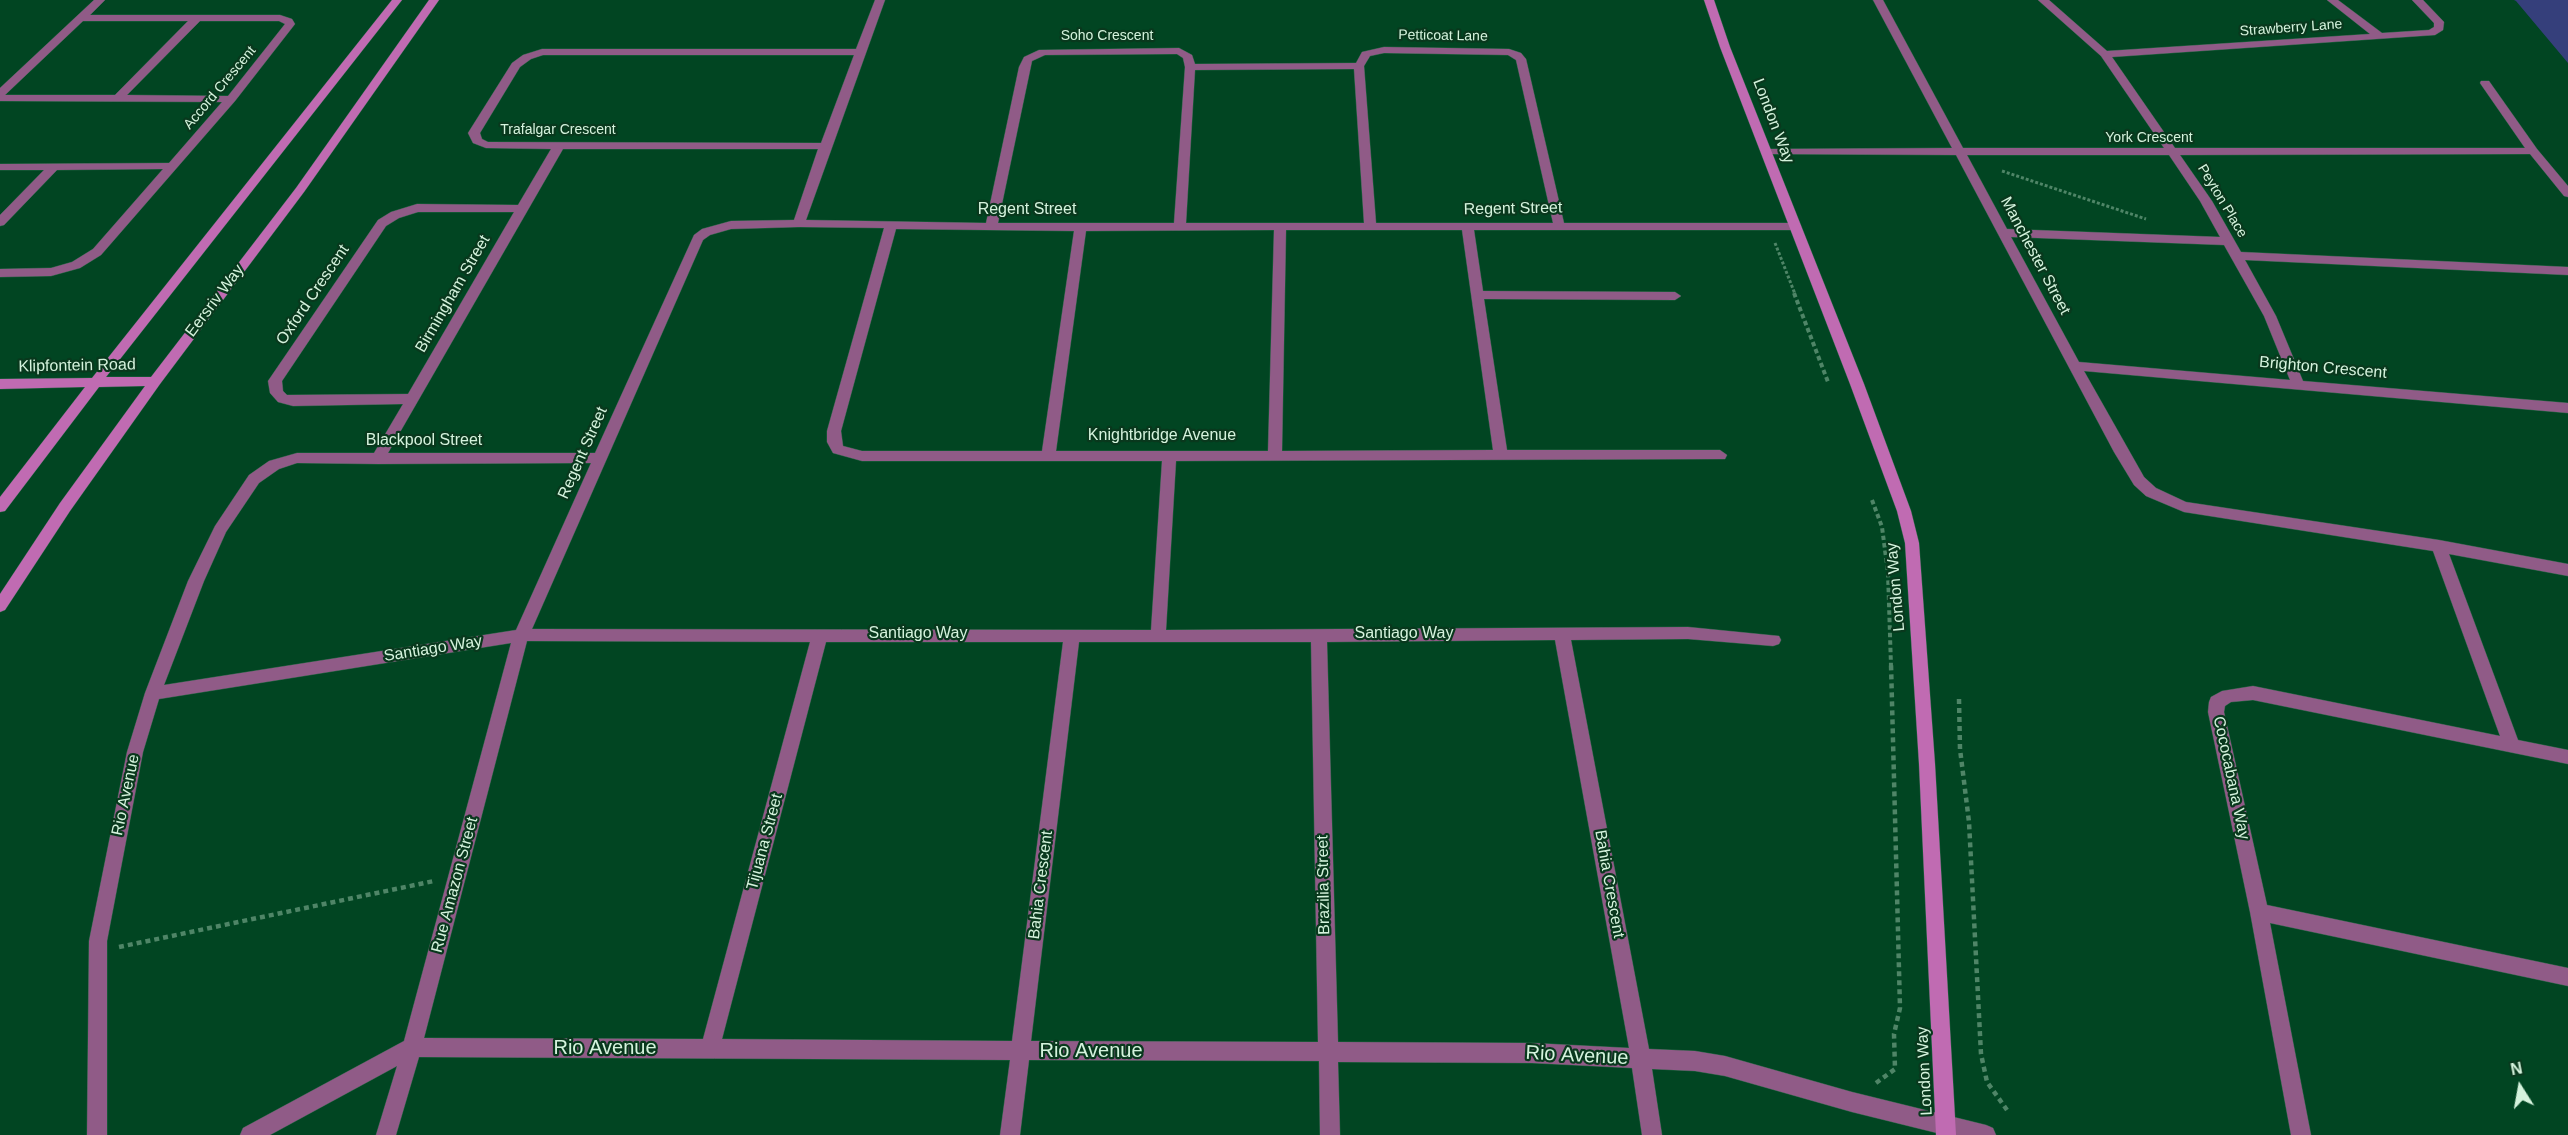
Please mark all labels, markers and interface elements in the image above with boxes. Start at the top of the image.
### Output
street label: Strawberry Lane [2239,16,2343,40]
street label: Petticoat Lane [1398,27,1488,45]
street label: Soho Crescent [1061,28,1153,44]
street label: Accord Crescent [180,43,260,133]
street label: London Way [1748,76,1798,166]
street label: Trafalgar Crescent [500,122,616,138]
street label: York Crescent [2105,130,2193,146]
street label: Peyton Place [2194,161,2250,241]
street label: Manchester Street [1996,194,2074,318]
street label: Regent Street [1463,199,1563,219]
street label: Regent Street [978,200,1076,220]
street label: Birmingham Street [412,232,494,356]
street label: Oxford Crescent [272,241,354,349]
street label: Eersriv Way [182,261,248,341]
street label: Brighton Crescent [2258,353,2388,383]
street label: Klipfontein Road [18,355,136,377]
street label: Regent Street [554,404,612,502]
street label: Knightbridge Avenue [1088,426,1236,446]
street label: Blackpool Street [366,431,482,451]
street label: London Way [1883,542,1909,632]
street label: Santiago Way [868,624,968,644]
street label: Santiago Way [1354,624,1454,644]
street label: Santiago Way [383,632,483,666]
street label: Cococabana Way [2209,715,2253,841]
street label: Rio Avenue [108,753,144,837]
street label: Tijuana Street [743,792,787,892]
street label: Rue Amazon Street [428,815,482,955]
street label: Bahia Crescent [1590,828,1628,940]
street label: Bahia Crescent [1025,830,1057,940]
street label: Brazilia Street [1314,835,1334,935]
street label: London Way [1913,1026,1937,1116]
street label: Rio Avenue [553,1036,657,1060]
street label: Rio Avenue [1039,1039,1143,1063]
street label: Rio Avenue [1525,1041,1629,1071]
north arrow [2490,1057,2550,1117]
text: N [2509,1059,2524,1078]

